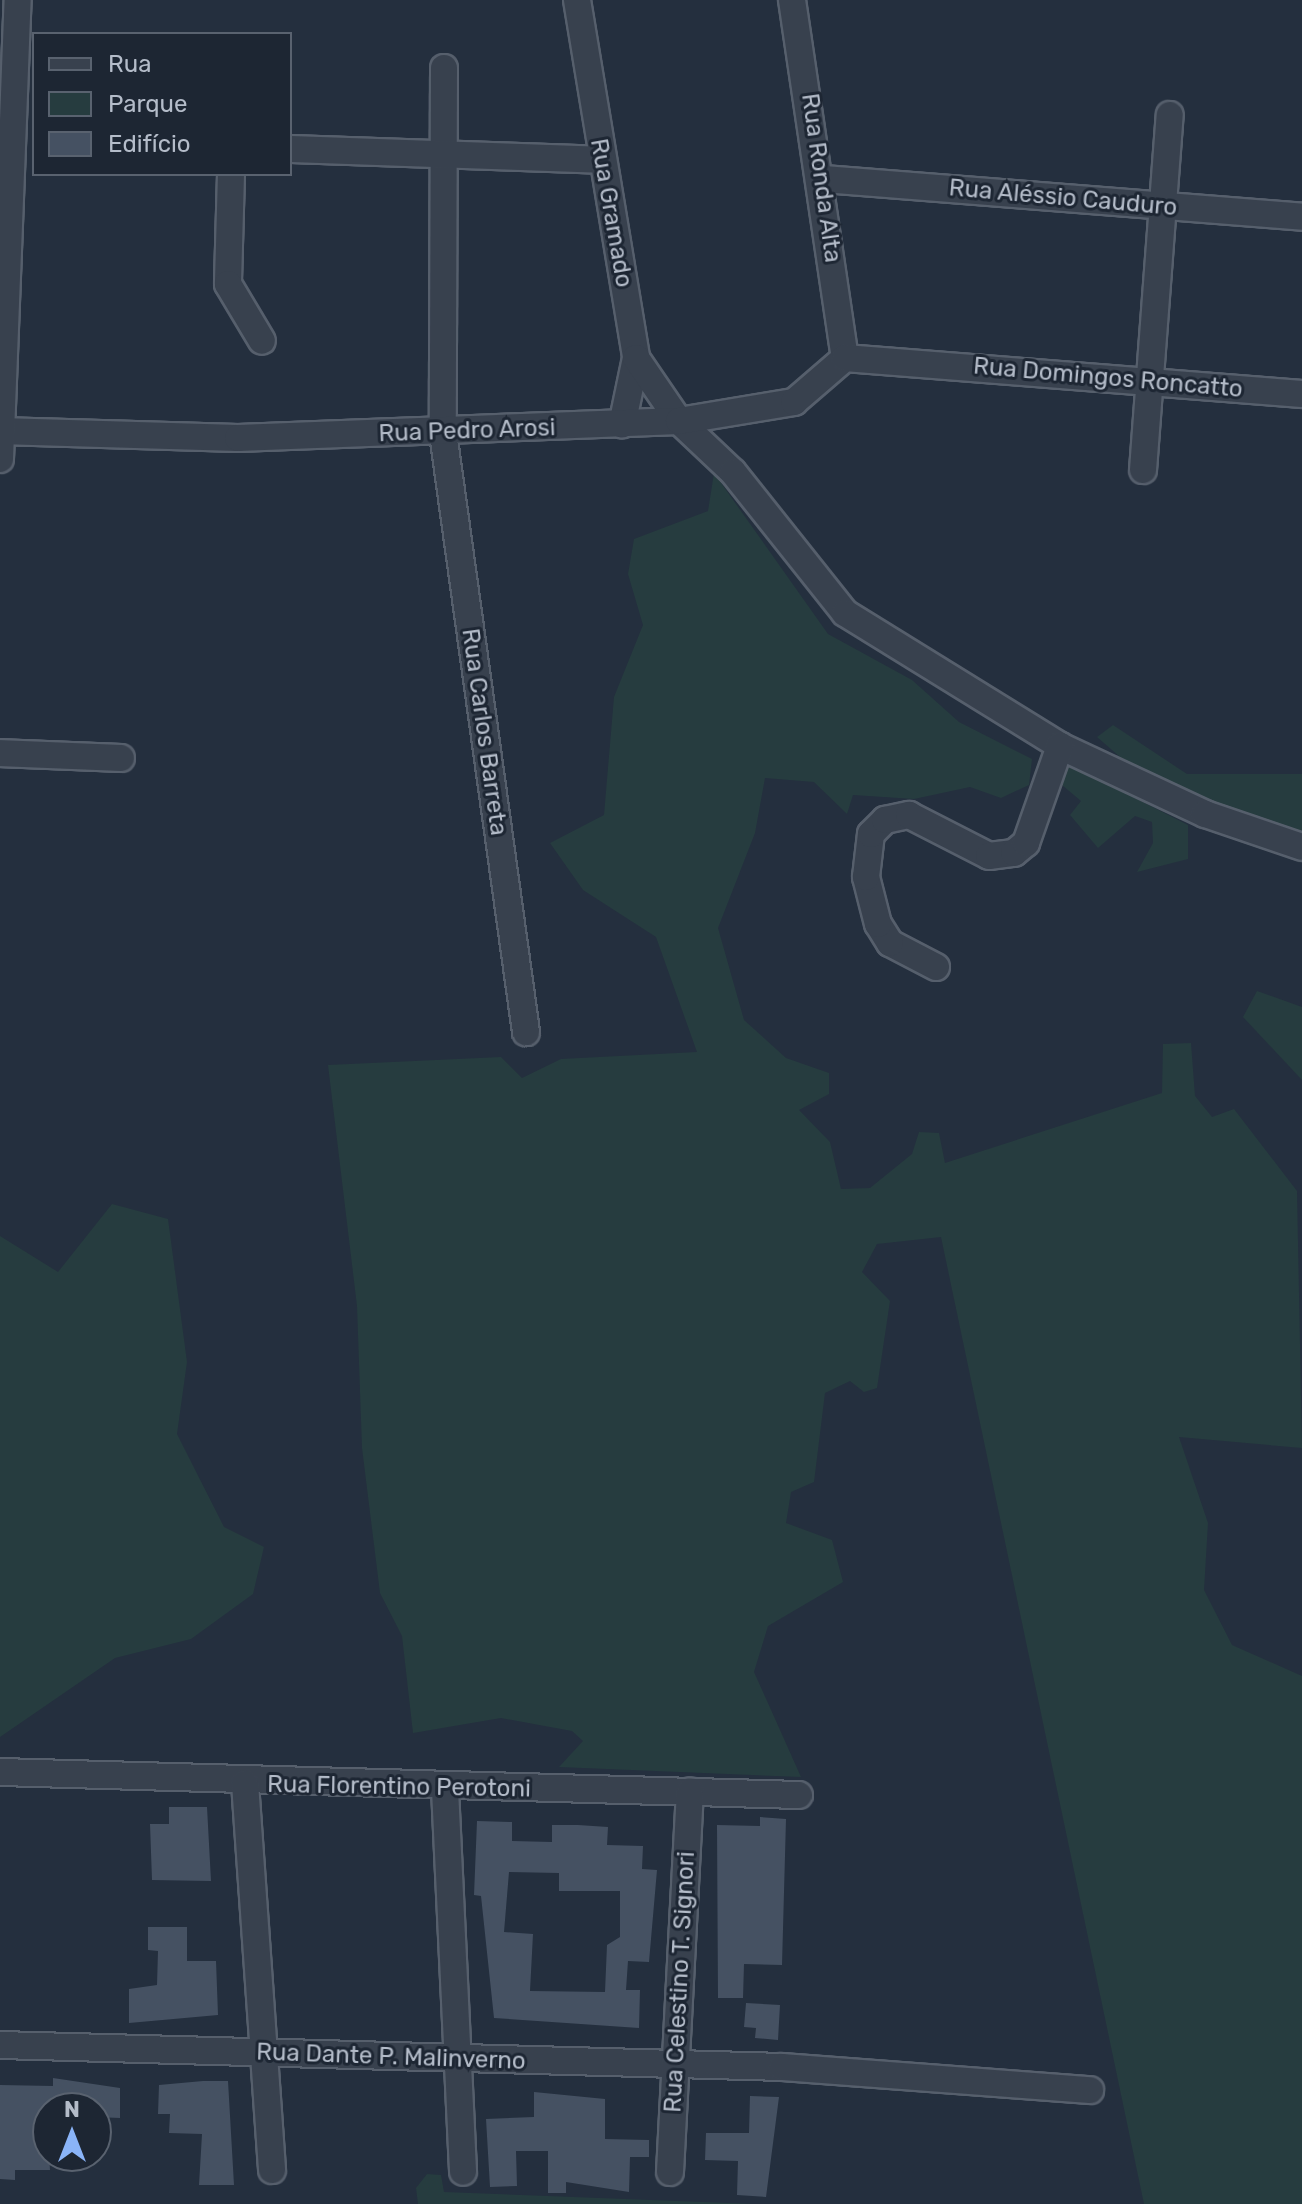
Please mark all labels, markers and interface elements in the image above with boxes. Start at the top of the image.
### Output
legend [32,32,292,176]
text: Rua [108,50,151,78]
text: Parque [108,90,187,118]
street label: Rua Ronda Alta [795,91,847,265]
text: Edifício [108,130,191,158]
street label: Rua Gramado [584,136,638,290]
street label: Rua Aléssio Cauduro [947,174,1179,222]
street label: Rua Domingos Roncatto [972,352,1244,404]
street label: Rua Pedro Arosi [378,414,556,448]
street label: Rua Carlos Barreta [455,627,513,837]
street label: Rua Florentino Perotoni [267,1770,531,1804]
street label: Rua Celestino T. Signori [659,1850,701,2114]
street label: Rua Dante P. Malinverno [256,2038,526,2076]
north arrow [32,2092,112,2172]
text: N [64,2096,80,2123]

